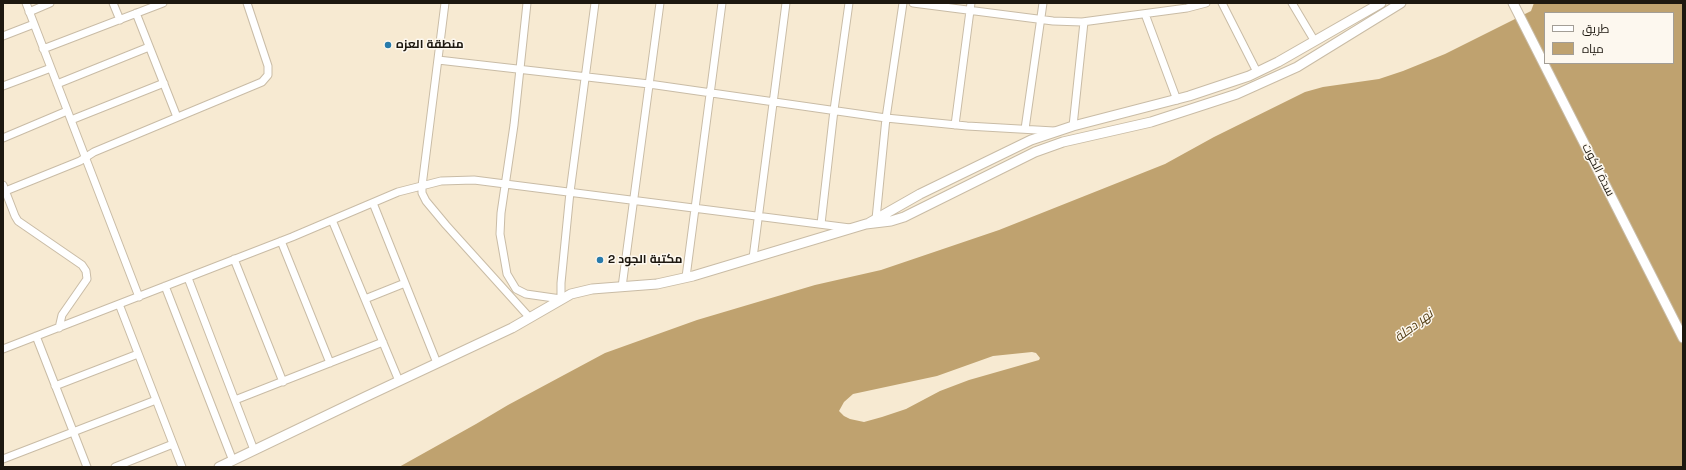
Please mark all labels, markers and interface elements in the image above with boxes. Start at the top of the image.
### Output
legend [1544,12,1674,64]
text: طريق [1582,21,1609,37]
place label: منطقة العزه [396,38,464,52]
marker: منطقة العزه [383,40,393,50]
text: مياه [1582,41,1604,57]
street label: سدة الكوت [1579,141,1617,199]
place label: مكتبة الجود 2 [608,253,683,267]
marker: مكتبة الجود 2 [595,255,605,265]
water label: نهر دجلة [1392,306,1436,346]

